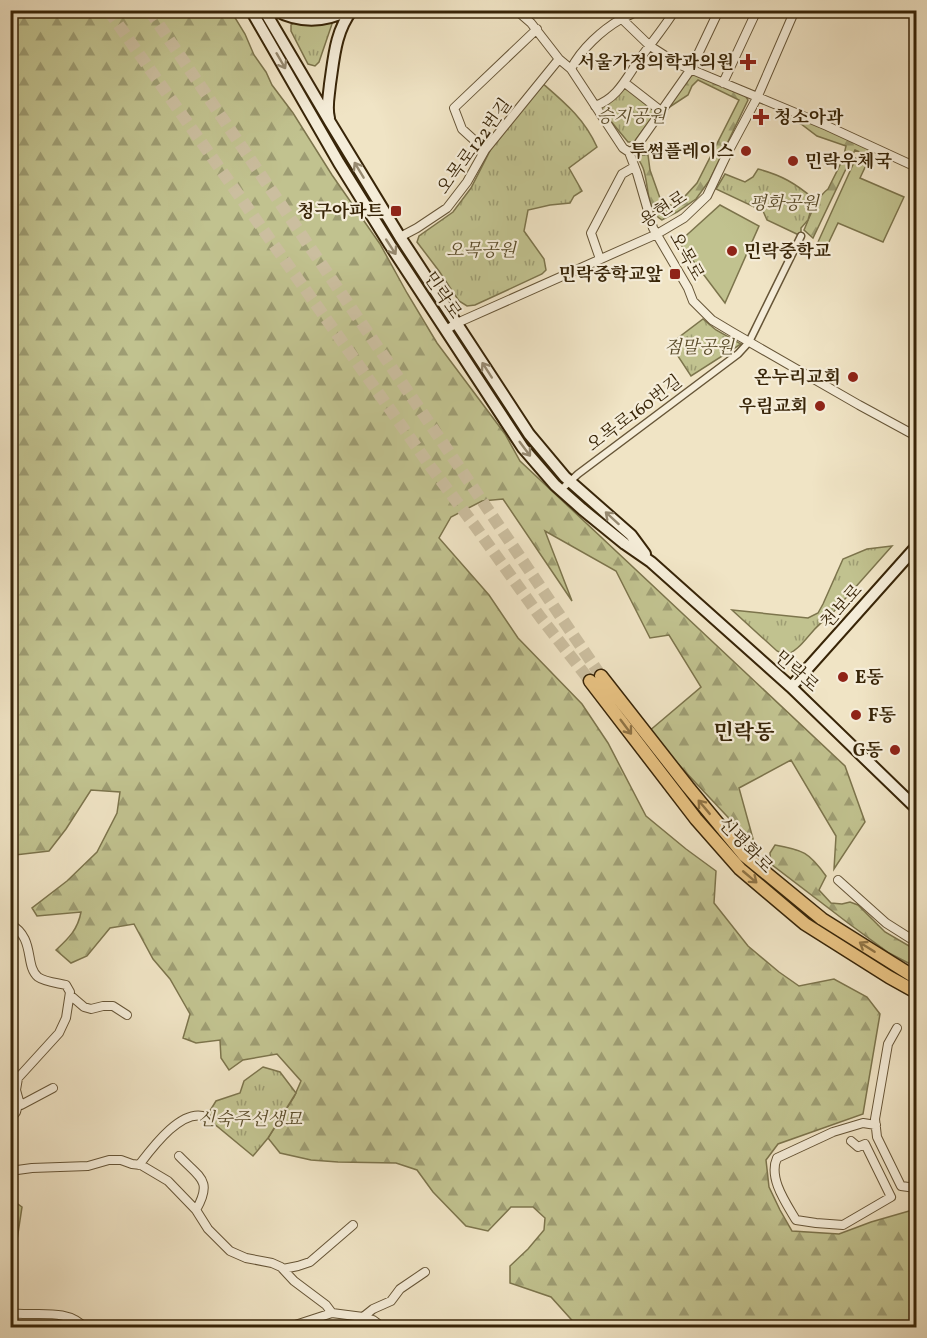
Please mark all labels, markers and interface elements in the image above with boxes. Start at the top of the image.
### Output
place label: 서울가정의학과의원 [578,51,734,76]
one-way arrow [275,52,287,69]
marker: 서울가정의학과의원 [739,53,757,71]
street label: 오목로122번길 [432,94,519,200]
park label: 승지공원 [596,105,667,130]
place label: 청소아과 [774,106,844,131]
marker: 청소아과 [752,108,770,126]
place label: 투썸플레이스 [630,140,735,165]
marker: 투썸플레이스 [739,144,753,158]
place label: 민락우체국 [805,150,893,175]
marker: 민락우체국 [786,154,800,168]
one-way arrow [353,162,365,179]
street label: 용현로 [635,186,693,235]
park label: 평화공원 [749,192,820,217]
place label: 청구아파트 [297,200,385,225]
marker: 청구아파트 [389,204,403,218]
street label: 오목로 [662,228,709,286]
one-way arrow [385,238,397,255]
park label: 오목공원 [446,239,517,264]
place label: 민락중학교 [744,240,832,265]
marker: 민락중학교 [725,244,739,258]
place label: 민락중학교앞 [559,263,664,288]
street label: 민락로 [417,267,467,324]
marker: 민락중학교앞 [668,267,682,281]
park label: 점말공원 [664,336,735,361]
one-way arrow [481,362,493,379]
place label: 온누리교회 [754,366,841,391]
street label: 오목로160번길 [582,370,688,458]
marker: 온누리교회 [846,370,860,384]
place label: 우림교회 [738,395,808,420]
marker: 우림교회 [813,399,827,413]
one-way arrow [519,440,531,456]
one-way arrow [605,511,620,525]
street label: 천보로 [815,579,869,635]
street label: 민락로 [768,645,824,699]
place label: E동 [855,666,884,691]
marker: E동 [836,670,850,684]
place label: F동 [868,704,897,729]
marker: F동 [849,708,863,722]
one-way arrow [619,719,632,735]
district label: 민락동 [714,719,774,748]
place label: G동 [853,739,884,764]
marker: G동 [888,743,902,757]
one-way arrow [698,799,711,815]
street label: 신평화로 [712,812,778,880]
one-way arrow [742,870,757,884]
one-way arrow [859,940,876,952]
park label: 신숙주선생묘 [198,1108,303,1133]

